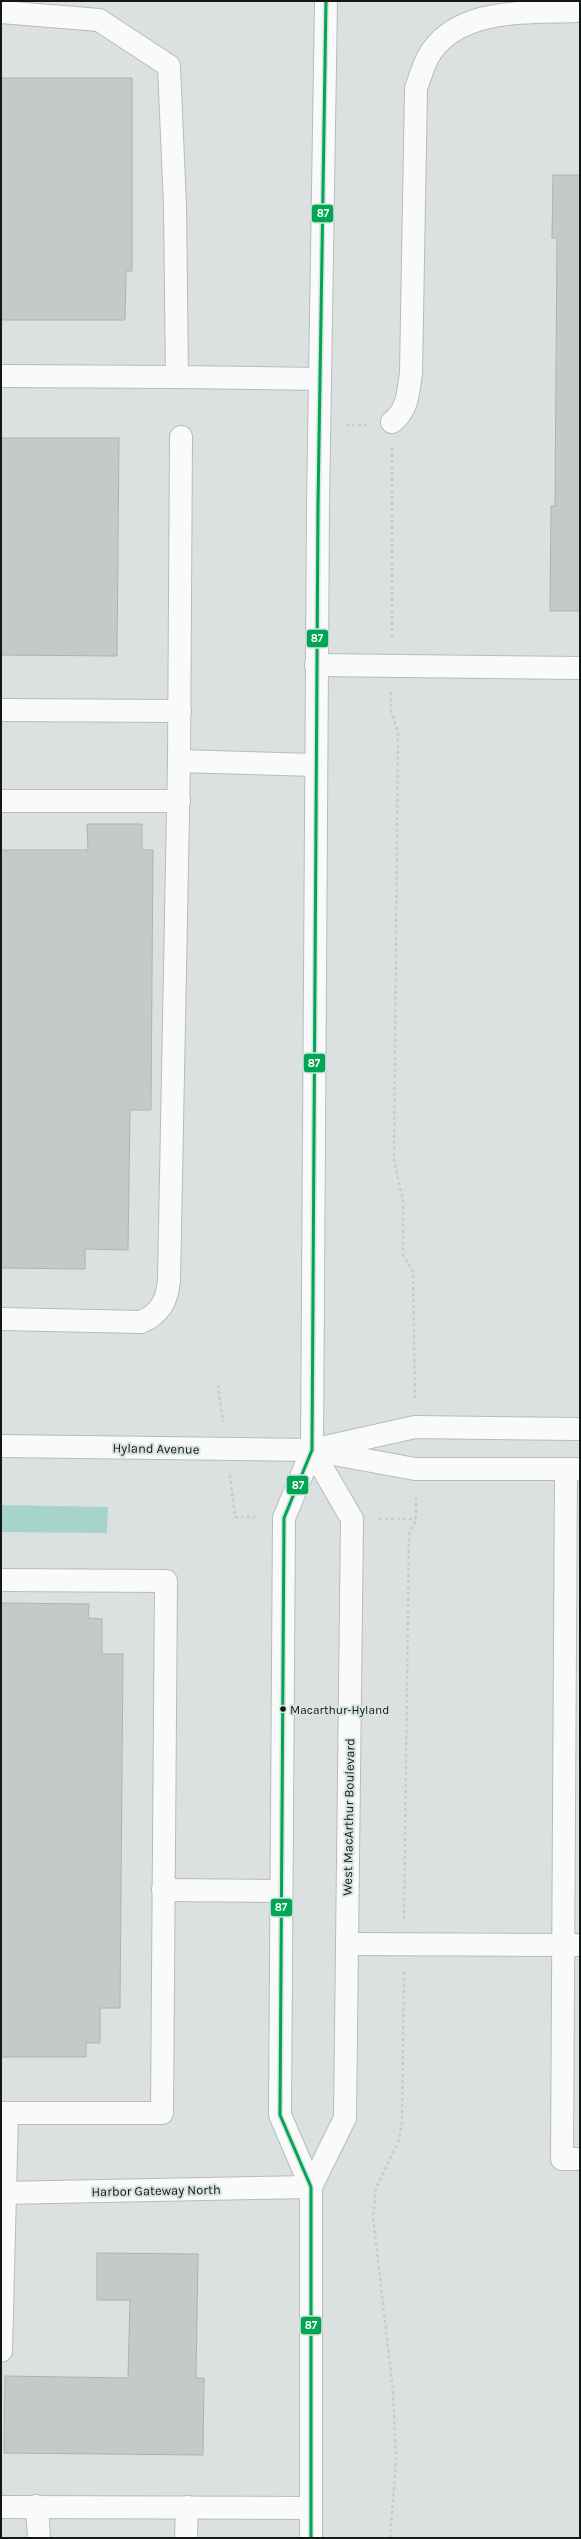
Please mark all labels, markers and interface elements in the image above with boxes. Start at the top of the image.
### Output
line badge: 87 [311,204,334,223]
text: 87 [317,207,330,220]
line badge: 87 [306,629,329,648]
text: 87 [311,632,324,645]
line badge: 87 [303,1053,326,1073]
text: 87 [308,1057,321,1070]
street label: Hyland Avenue [112,1440,200,1457]
line badge: 87 [286,1475,309,1495]
text: 87 [292,1479,305,1492]
place label: Macarthur-Hyland [290,1703,389,1717]
marker: Macarthur-Hyland [278,1704,288,1714]
street label: West MacArthur Boulevard [340,1738,357,1896]
line badge: 87 [270,1898,293,1917]
text: 87 [275,1901,288,1914]
street label: Harbor Gateway North [91,2182,221,2199]
line badge: 87 [300,2316,322,2335]
text: 87 [305,2319,318,2332]

